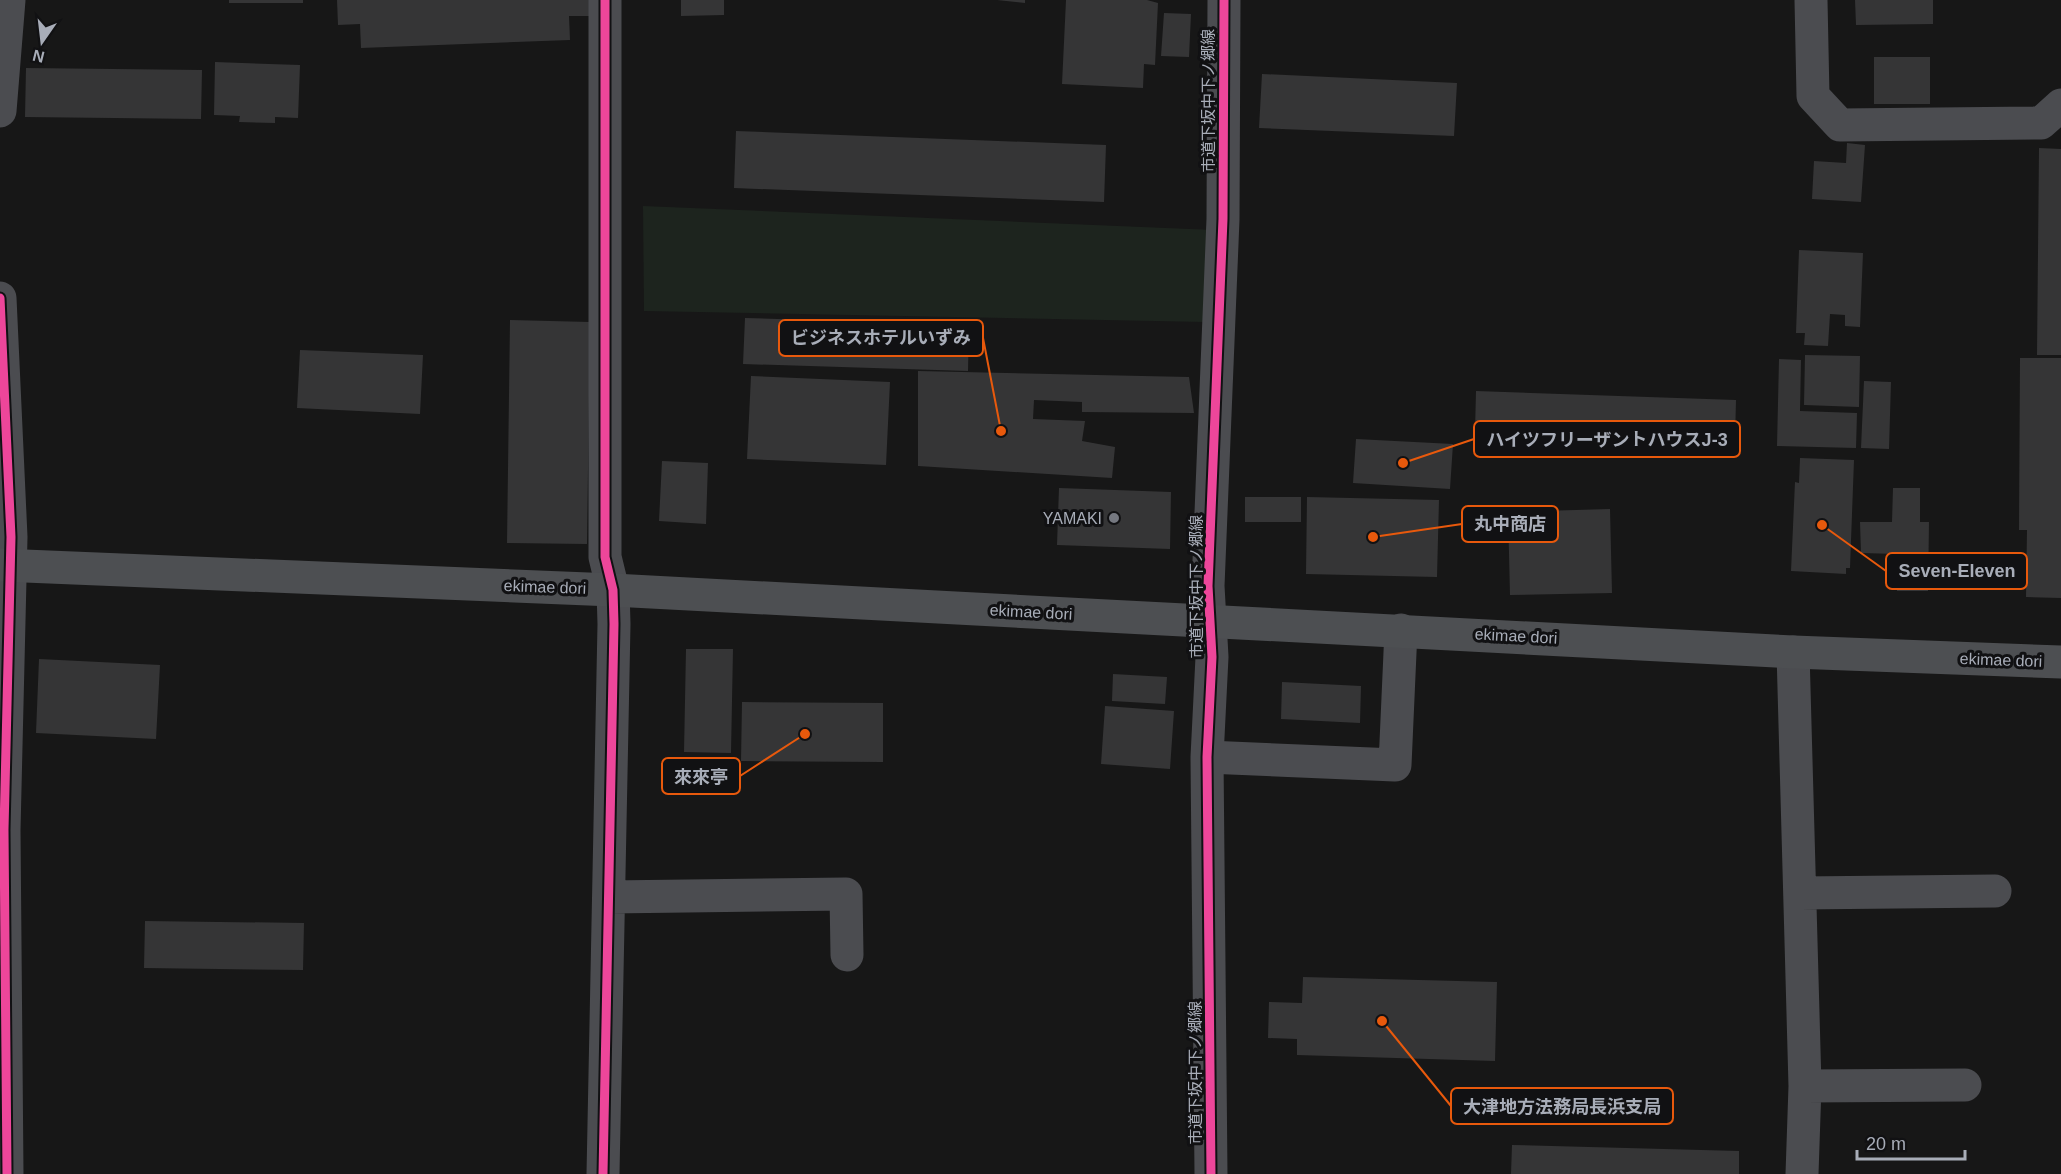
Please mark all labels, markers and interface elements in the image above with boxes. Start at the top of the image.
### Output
north arrow [12,12,72,72]
street label: 市道下坂中下ノ郷線 [1200,29,1217,173]
text: N [31,46,46,66]
callout: ビジネスホテルいずみ [779,320,983,356]
text: ビジネスホテルいずみ [791,327,971,348]
callout: ハイツフリーザントハウスJ-3 [1474,421,1740,457]
text: ハイツフリーザントハウスJ-3 [1486,430,1728,450]
callout: 丸中商店 [1462,506,1558,542]
place label: YAMAKI [1043,510,1102,527]
marker: YAMAKI [1107,511,1121,525]
text: 丸中商店 [1474,514,1546,534]
street label: 市道下坂中下ノ郷線 [1188,515,1205,659]
callout: Seven-Eleven [1886,553,2027,589]
text: Seven-Eleven [1898,561,2016,581]
street label: ekimae dori [503,577,587,597]
street label: ekimae dori [989,601,1073,623]
street label: ekimae dori [1474,625,1558,647]
street label: ekimae dori [1959,650,2043,670]
callout: 來來亭 [662,758,740,794]
text: 來來亭 [674,767,728,787]
street label: 市道下坂中下ノ郷線 [1187,1001,1204,1145]
callout: 大津地方法務局長浜支局 [1451,1088,1673,1124]
text: 大津地方法務局長浜支局 [1463,1097,1661,1117]
scale bar [1857,1123,1965,1161]
text: 20 m [1866,1134,1906,1154]

